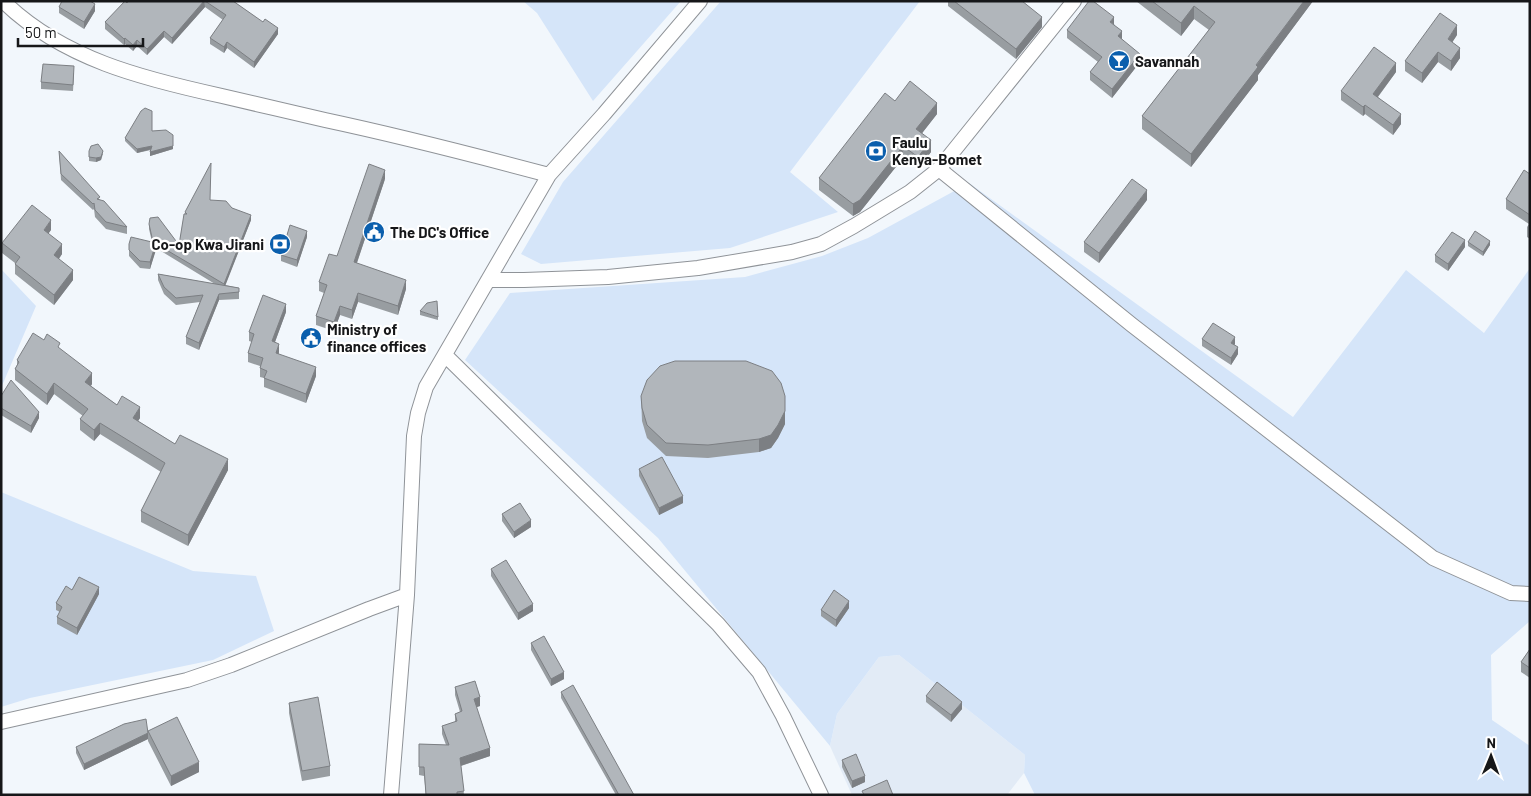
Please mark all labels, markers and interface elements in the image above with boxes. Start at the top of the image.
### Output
scale bar [18,15,142,47]
text: 50 m [25,23,57,41]
bar icon: Savannah [1107,49,1131,73]
place label: Savannah [1135,52,1199,70]
place label: Faulu Kenya-Bomet [892,133,982,168]
bank icon: Faulu Kenya-Bomet [864,139,888,163]
public building icon: The DC's Office [362,220,386,244]
place label: The DC's Office [390,223,489,241]
bank icon: Co-op Kwa Jirani [268,232,292,256]
place label: Co-op Kwa Jirani [151,235,264,253]
place label: Ministry of finance offices [327,320,427,355]
public building icon: Ministry of finance offices [299,326,323,350]
north arrow [1466,731,1516,781]
text: N [1486,734,1496,751]

